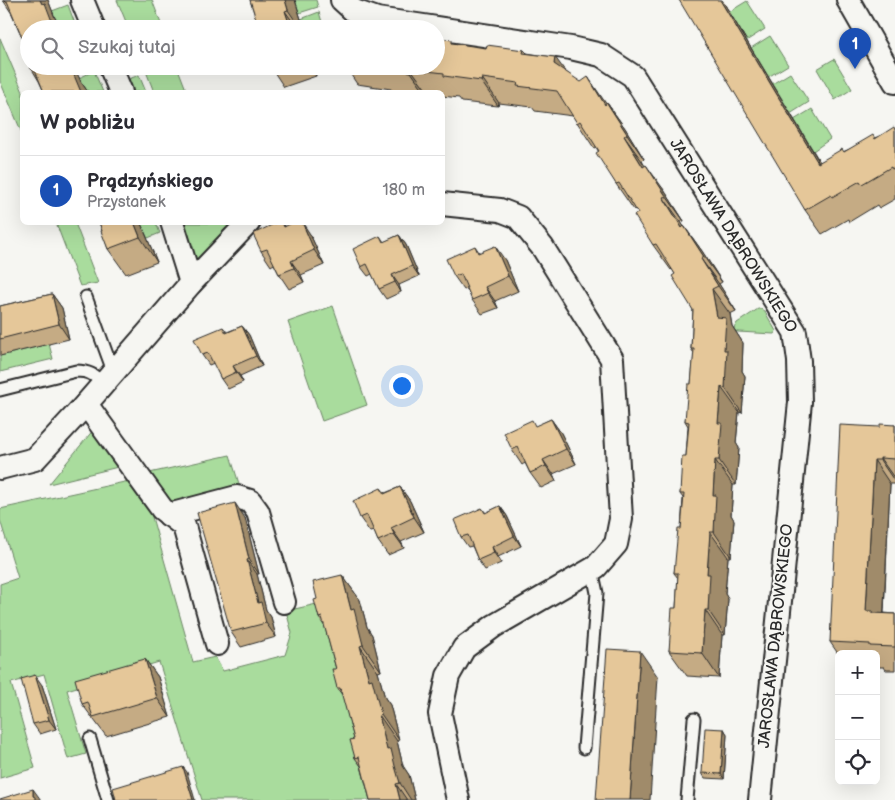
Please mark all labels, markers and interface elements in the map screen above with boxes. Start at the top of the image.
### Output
search box [20,20,445,75]
pin: 1 [839,28,871,69]
icon: search [38,34,66,62]
text: Szukaj tutaj [78,36,175,59]
text: W pobliżu [40,110,135,135]
street label: JAROSŁAWA DĄBROWSKIEGO [665,135,801,337]
text: Prądzyńskiego [87,170,213,193]
text: 1 [53,181,59,200]
text: 180 m [383,181,425,200]
text: Przystanek [87,193,166,212]
your location [389,373,415,399]
street label: JAROSŁAWA DĄBROWSKIEGO [755,523,797,749]
map controls [835,650,880,785]
button: + [835,650,880,695]
button: − [835,695,880,740]
button: locate [835,740,880,785]

